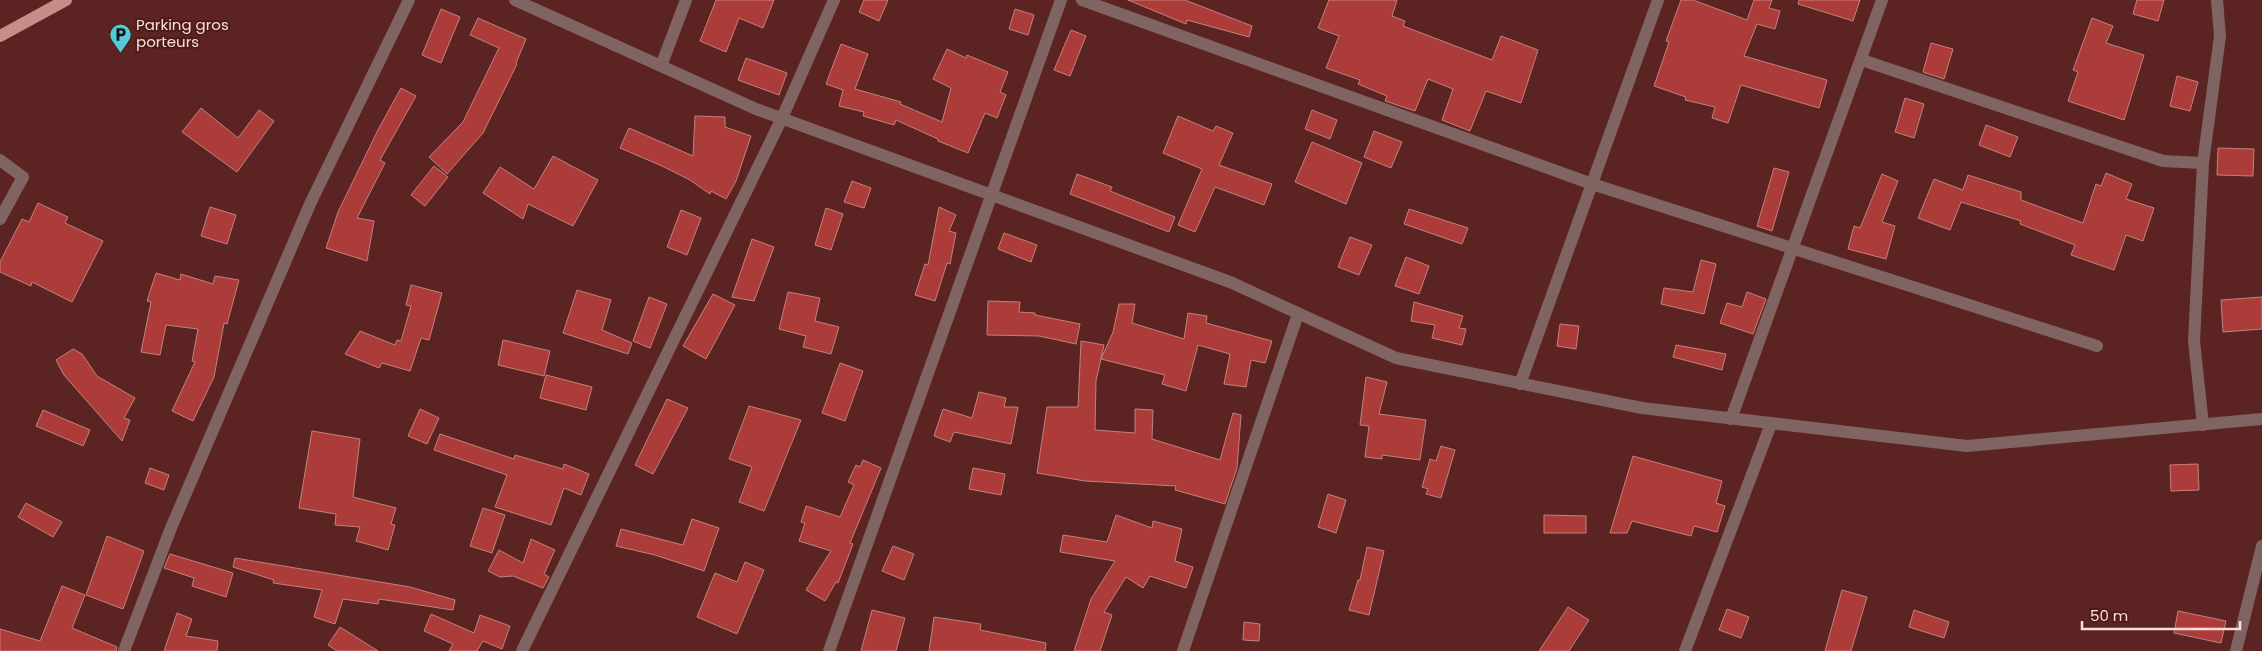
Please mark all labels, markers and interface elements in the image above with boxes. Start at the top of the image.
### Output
place label: Parking gros porteurs [136,14,229,52]
parking icon: Parking gros porteurs [108,22,132,53]
scale bar [2082,598,2240,630]
text: 50 m [2090,605,2128,626]

